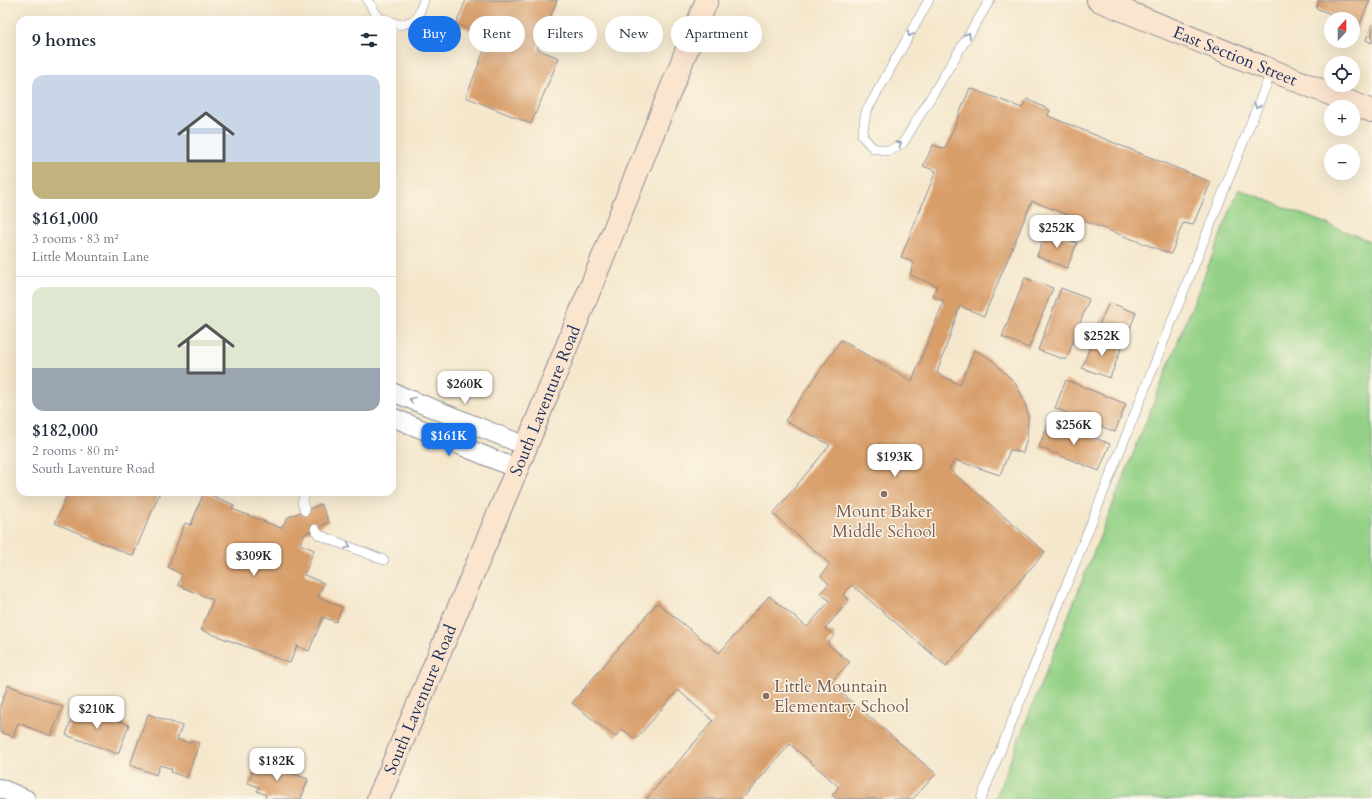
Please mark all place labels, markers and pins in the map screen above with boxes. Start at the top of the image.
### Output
pin: $252K [1029,215,1085,249]
pin: $252K [1074,323,1130,357]
pin: $260K [437,371,493,405]
pin: $256K [1046,412,1102,446]
pin: $161K [421,423,477,457]
pin: $193K [867,444,923,478]
marker: Mount Baker Middle School [879,489,889,499]
place label: Mount Baker Middle School [832,500,937,543]
pin: $309K [226,543,282,577]
place label: Little Mountain Elementary School [774,675,910,718]
marker: Little Mountain Elementary School [761,691,771,701]
pin: $210K [69,696,125,730]
pin: $182K [249,748,305,782]

